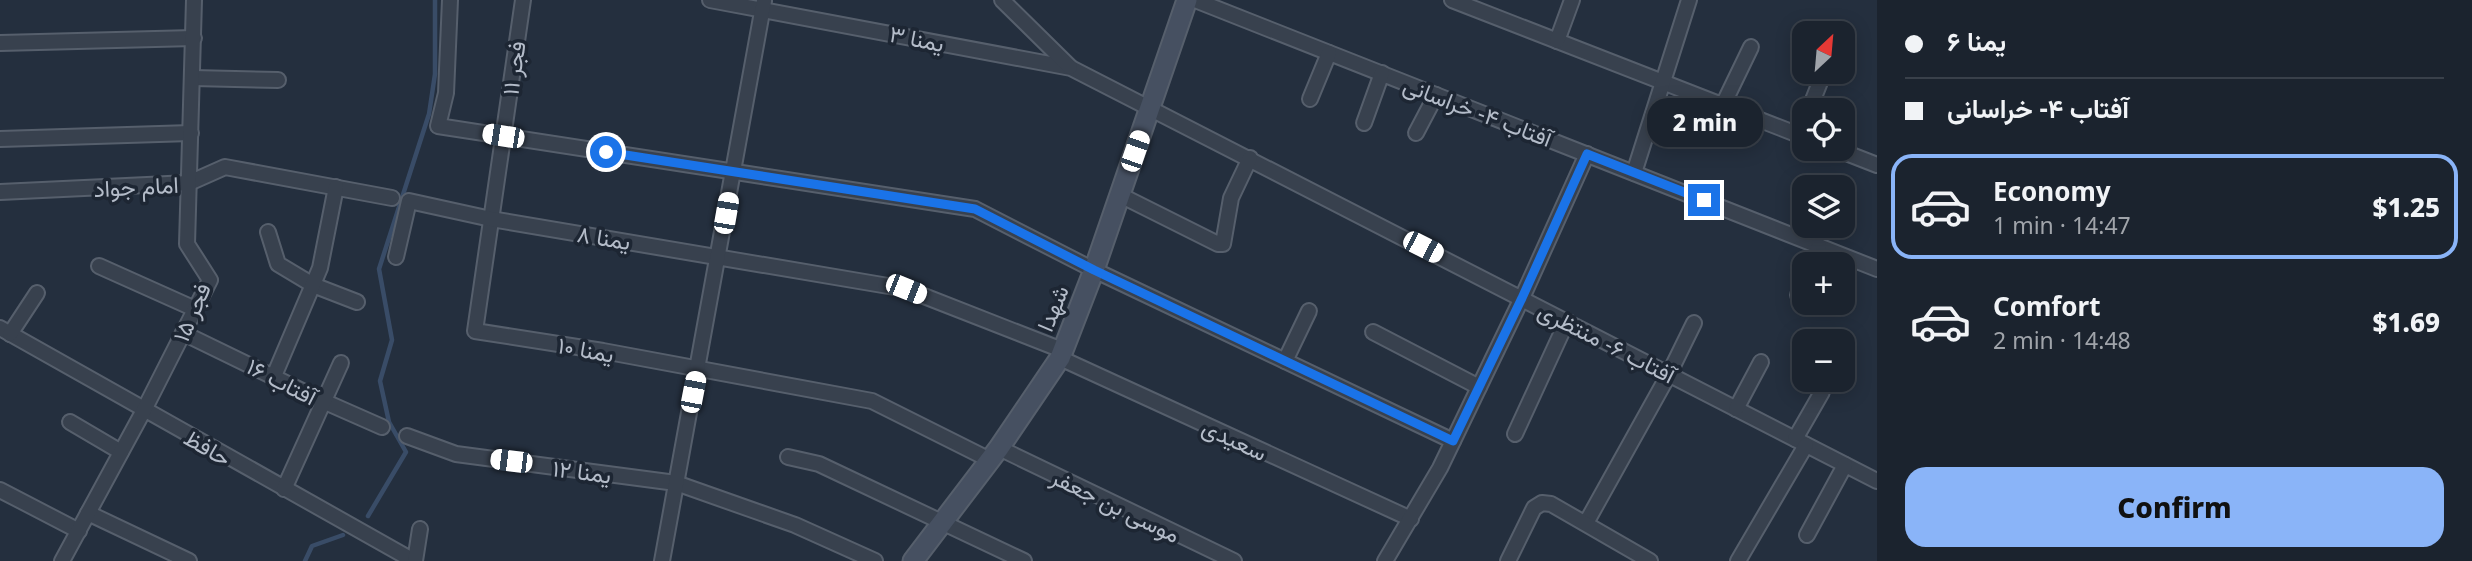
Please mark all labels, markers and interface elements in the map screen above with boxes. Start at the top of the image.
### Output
street label: یمنا ۳ [887,17,947,59]
north arrow [1792,21,1855,84]
map controls [1792,21,1855,392]
text: یمنا ۶ [1947,23,2006,59]
street label: فجر ۱۱ [493,39,533,97]
street label: آفتاب ۴- خراسانی [1399,68,1559,155]
text: آفتاب ۴- خراسانی [1947,90,2129,126]
button: locate [1792,98,1855,161]
callout: 2 min [1646,99,1762,148]
text: 2 min [1673,106,1737,138]
car [481,122,526,150]
car [1119,128,1152,174]
route start [590,136,622,168]
street label: امام جواد [93,168,179,204]
text: Economy [1993,173,2111,209]
button: layers [1792,175,1855,238]
icon: car [1909,175,1972,238]
route end [1688,184,1720,216]
text: $1.25 [2373,189,2440,225]
car [713,190,740,236]
text: 1 min · 14:47 [1993,209,2131,241]
street label: یمنا ۸ [575,217,633,257]
car [1400,228,1447,266]
button: + [1792,252,1855,315]
car [883,271,930,307]
street label: فجر ۱۵ [164,278,218,346]
street label: شهدا [1028,280,1076,336]
text: Comfort [1993,288,2101,324]
icon: car [1909,290,1972,353]
street label: آفتاب ۶- منتظری [1533,294,1683,391]
text: $1.69 [2373,304,2440,340]
text: 2 min · 14:48 [1993,324,2131,356]
street label: یمنا ۱۰ [555,328,617,370]
button: − [1792,329,1855,392]
street label: آفتاب ۱۶ [241,350,324,413]
car [679,369,708,415]
street label: سعیدی [1197,410,1273,468]
street label: حافظ [179,421,237,473]
car [489,448,534,474]
street label: یمنا ۱۲ [551,452,613,490]
street label: موسی بن جعفر [1045,460,1186,550]
button: Confirm [1905,467,2444,547]

